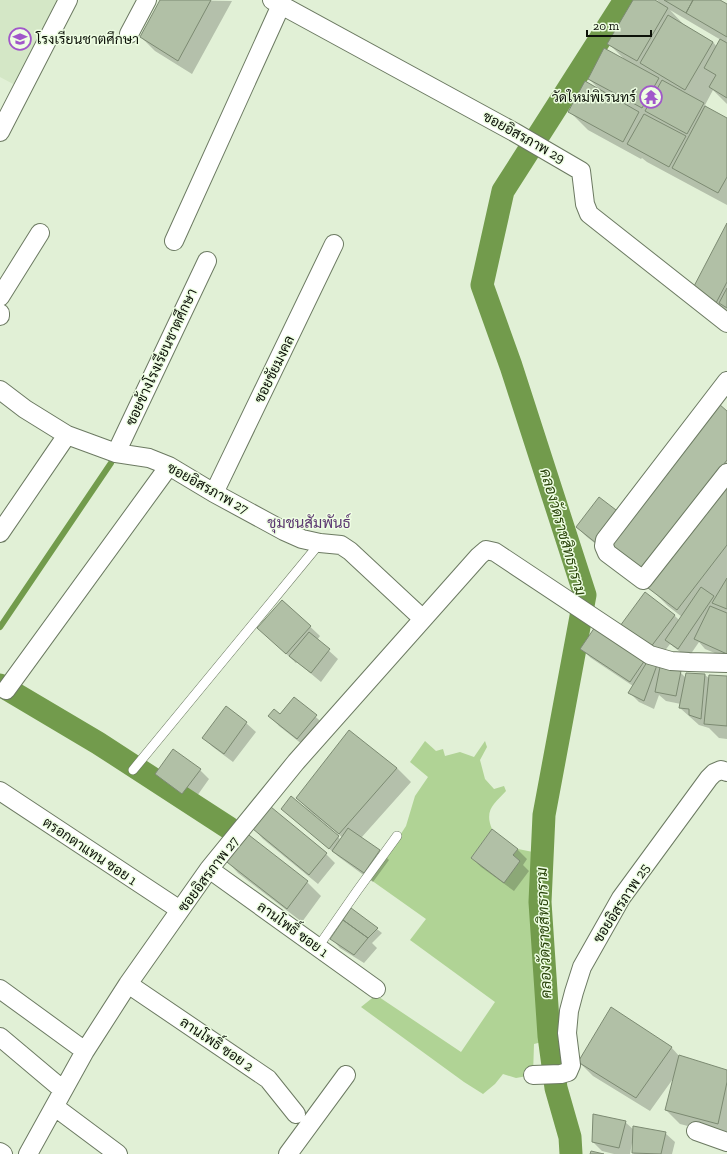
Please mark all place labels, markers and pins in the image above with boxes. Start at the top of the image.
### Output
school or university icon: โรงเรียนชาตศึกษา [7,26,33,52]
place label: โรงเรียนชาตศึกษา [35,30,139,48]
temple icon: วัดใหม่พิเรนทร์ [638,84,664,110]
place label: วัดใหม่พิเรนทร์ [552,88,636,106]

